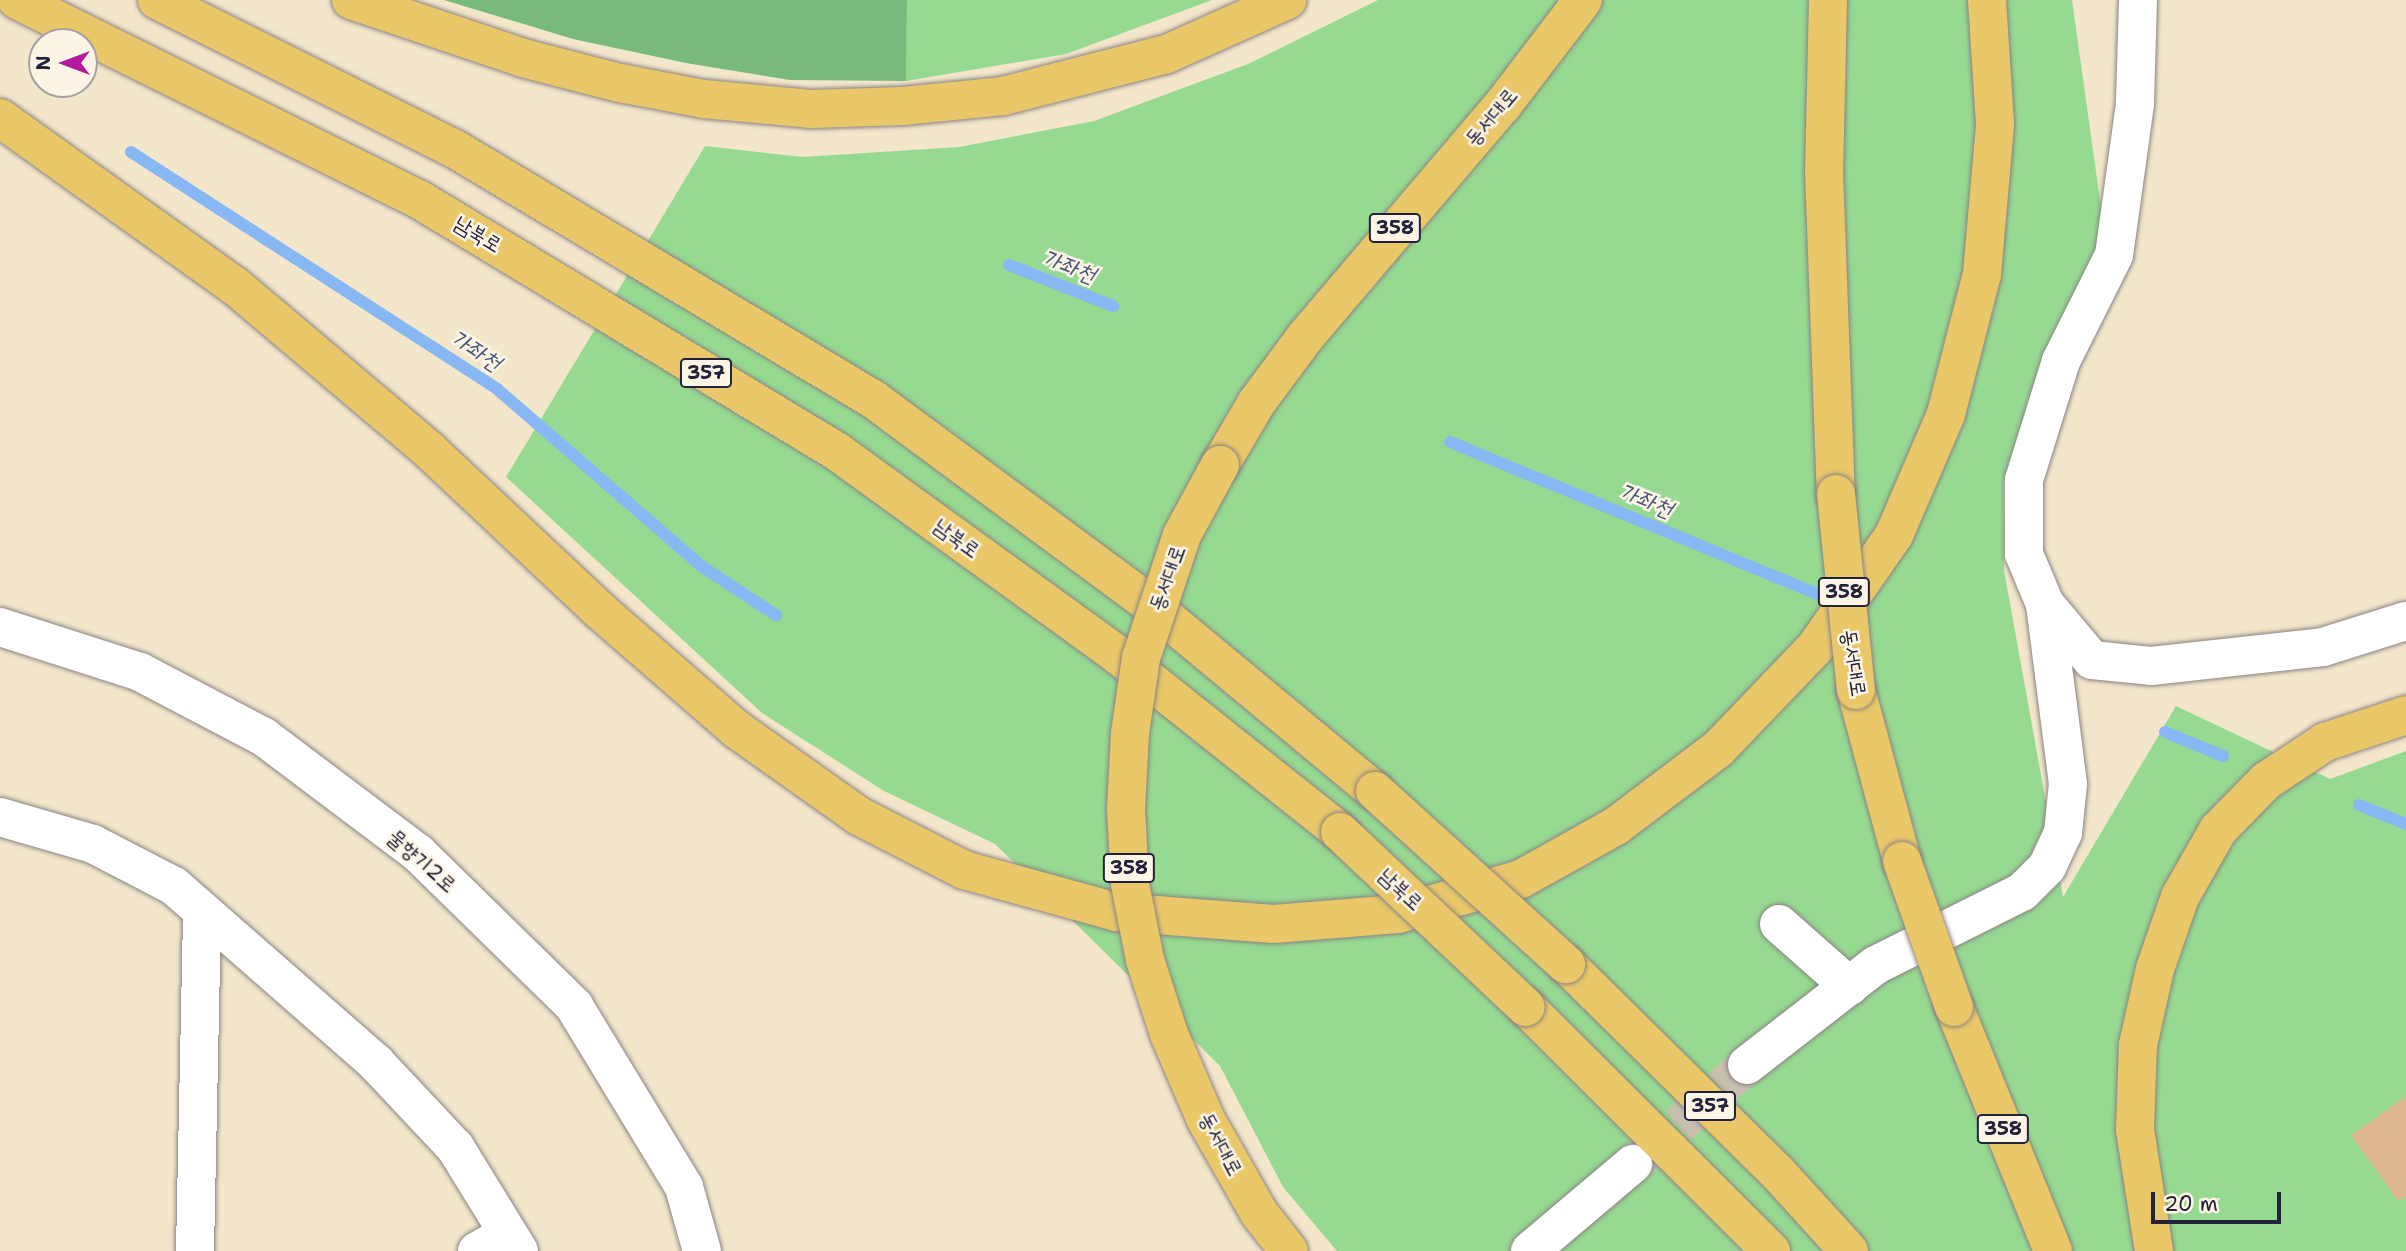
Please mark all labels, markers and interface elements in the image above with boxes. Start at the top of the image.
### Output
north arrow [28,28,98,98]
text: N [31,55,56,71]
street label: 동서대로 [1460,83,1522,151]
street label: 남북로 [450,210,506,258]
road number: 358 [1369,212,1421,244]
water label: 가좌천 [1038,243,1100,289]
water label: 가좌천 [445,323,507,377]
road number: 357 [680,358,732,388]
water label: 가좌천 [1615,477,1677,523]
street label: 남북로 [929,513,985,563]
street label: 동서대로 [1144,542,1190,614]
road number: 358 [1818,576,1870,608]
street label: 동서대로 [1836,628,1872,698]
street label: 물향기2로 [383,824,461,898]
road number: 358 [1103,852,1155,884]
street label: 남북로 [1374,862,1428,916]
road number: 357 [1684,1090,1736,1122]
street label: 동서대로 [1194,1108,1248,1180]
road number: 358 [1977,1114,2029,1144]
scale bar [2154,1178,2284,1222]
text: 20 m [2164,1190,2218,1218]

